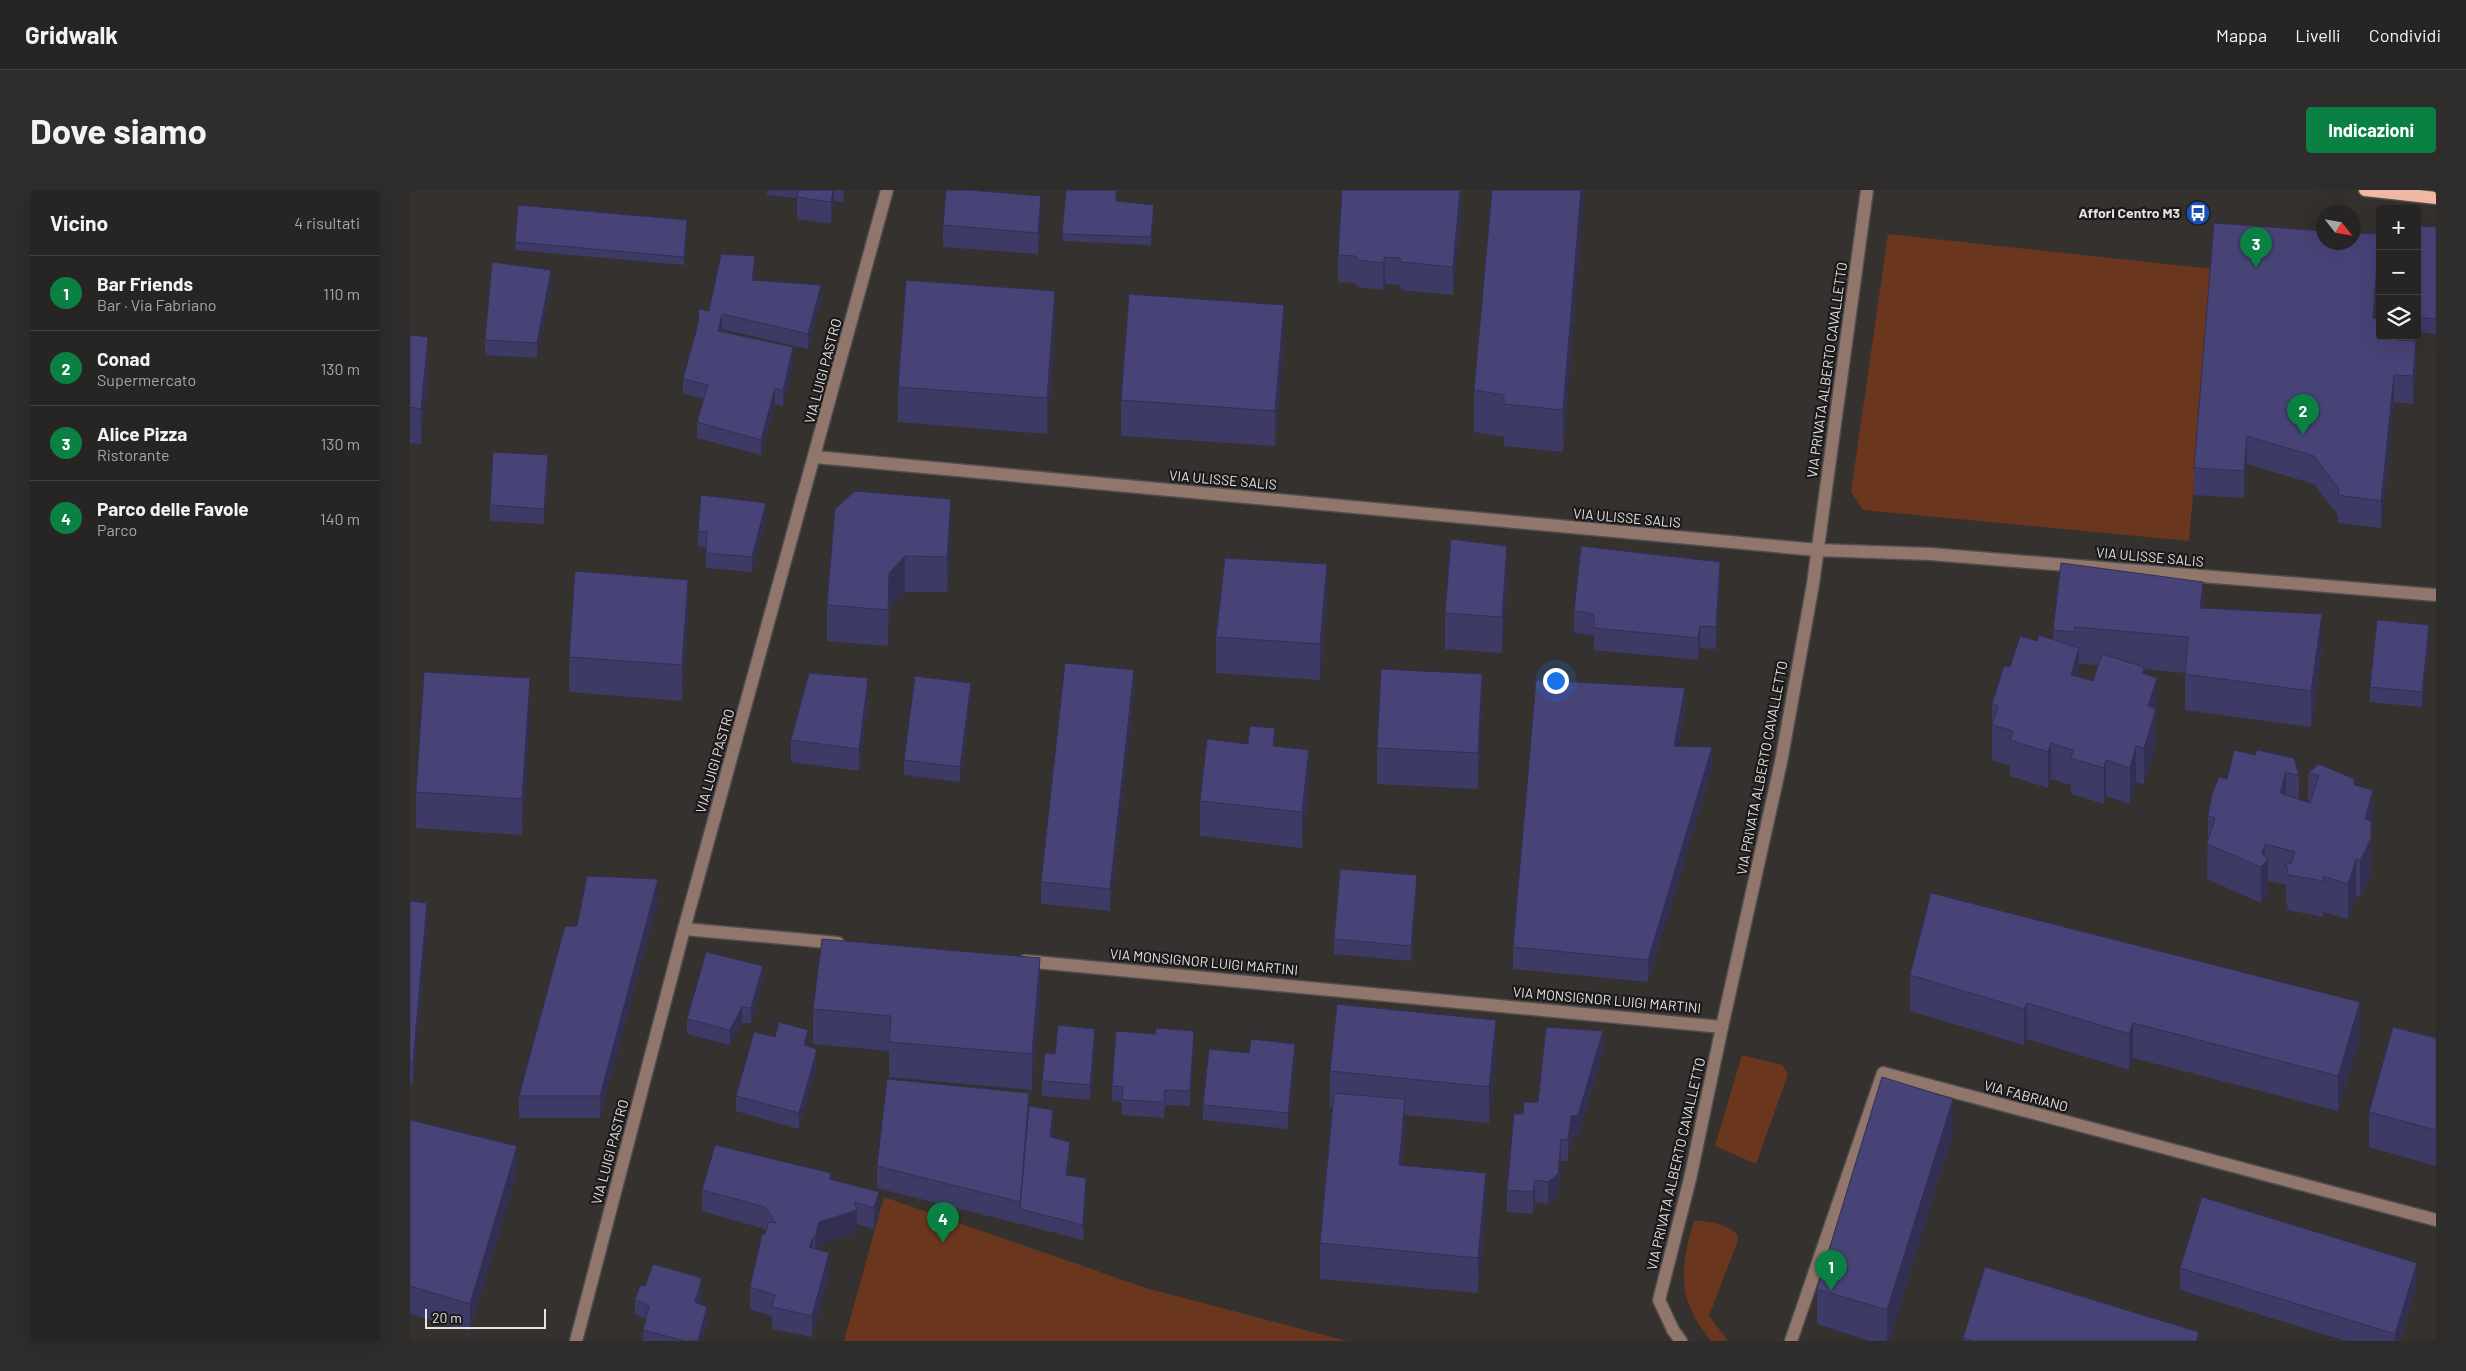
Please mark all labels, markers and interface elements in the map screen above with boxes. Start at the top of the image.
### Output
text: Gridwalk [25,20,118,49]
text: Mappa [2216,24,2267,46]
text: Livelli [2295,24,2341,46]
text: Condividi [2369,24,2441,46]
button: Indicazioni [2306,107,2436,153]
text: Dove siamo [30,109,207,151]
bus stop icon: Affori Centro M3 [2185,200,2211,226]
place label: Affori Centro M3 [2079,204,2180,221]
north arrow [2316,205,2361,250]
map controls [2376,205,2421,340]
button: + [2376,205,2421,250]
text: Vicino [50,210,108,235]
text: 4 risultati [294,213,360,232]
pin: 3 [2240,227,2272,268]
button: − [2376,250,2421,295]
street label: VIA PRIVATA ALBERTO CAVALLETTO [1803,261,1850,479]
text: Bar Friends [97,272,193,295]
text: 1 [63,284,69,303]
text: 110 m [323,284,360,303]
text: Bar · Via Fabriano [97,295,216,314]
button: layers [2376,295,2421,340]
street label: VIA LUIGI PASTRO [800,317,845,425]
text: Conad [97,347,150,370]
text: 2 [62,359,70,378]
text: 130 m [321,359,360,378]
text: Supermercato [97,370,196,389]
pin: 2 [2287,394,2319,435]
text: Alice Pizza [97,422,187,445]
text: 3 [62,434,70,453]
text: 130 m [321,434,360,453]
text: Ristorante [97,445,170,464]
street label: VIA ULISSE SALIS [1169,466,1278,493]
text: Parco delle Favole [97,497,249,520]
street label: VIA ULISSE SALIS [1573,504,1682,531]
text: 4 [61,509,71,528]
text: 140 m [320,509,360,528]
text: Parco [97,520,137,539]
street label: VIA ULISSE SALIS [2096,543,2205,570]
street label: VIA PRIVATA ALBERTO CAVALLETTO [1732,659,1791,876]
your location [1543,668,1569,694]
street label: VIA LUIGI PASTRO [691,707,738,815]
street label: VIA MONSIGNOR LUIGI MARTINI [1109,945,1299,978]
street label: VIA MONSIGNOR LUIGI MARTINI [1512,983,1702,1016]
street label: VIA PRIVATA ALBERTO CAVALLETTO [1643,1056,1708,1272]
street label: VIA FABRIANO [1982,1076,2070,1115]
street label: VIA LUIGI PASTRO [587,1098,632,1206]
pin: 4 [927,1202,959,1243]
pin: 1 [1815,1250,1847,1291]
scale bar [425,1306,546,1329]
text: 20 m [432,1309,462,1326]

